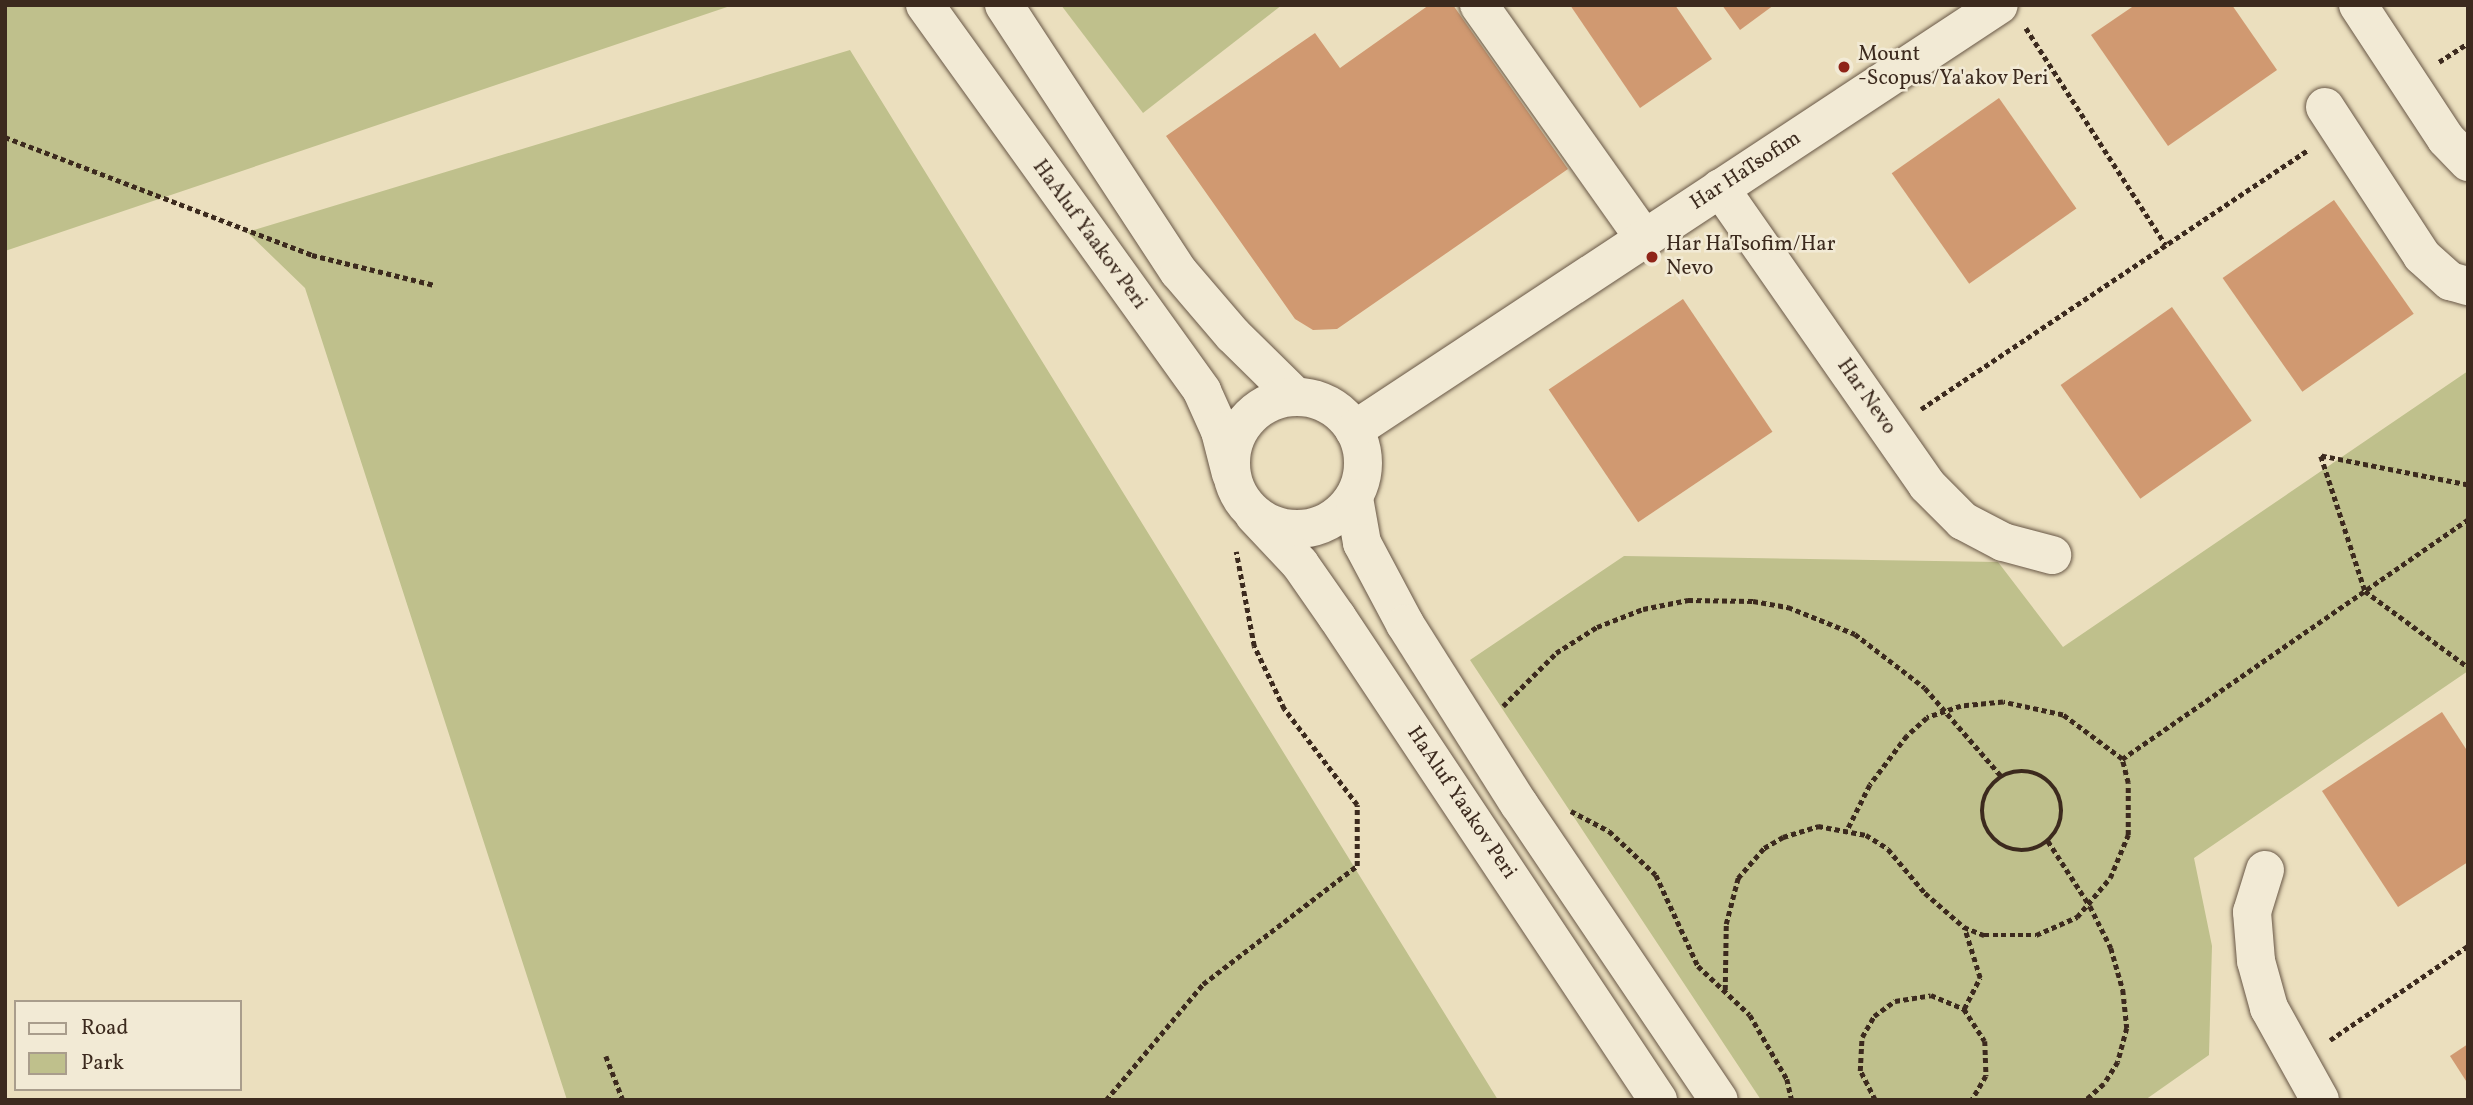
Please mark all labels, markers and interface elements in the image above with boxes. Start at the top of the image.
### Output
place label: Mount -Scopus/Ya'akov Peri [1858,42,2049,92]
marker: Mount -Scopus/Ya'akov Peri [1836,59,1852,75]
street label: Har HaTsofim [1686,126,1806,216]
street label: HaAluf Yaakov Peri [1027,156,1151,314]
place label: Har HaTsofim/Har Nevo [1666,232,1836,282]
marker: Har HaTsofim/Har Nevo [1644,249,1660,265]
street label: Har Nevo [1831,354,1901,440]
street label: HaAluf Yaakov Peri [1401,722,1521,884]
legend [14,1000,242,1091]
text: Road [81,1014,128,1043]
text: Park [81,1049,124,1078]

